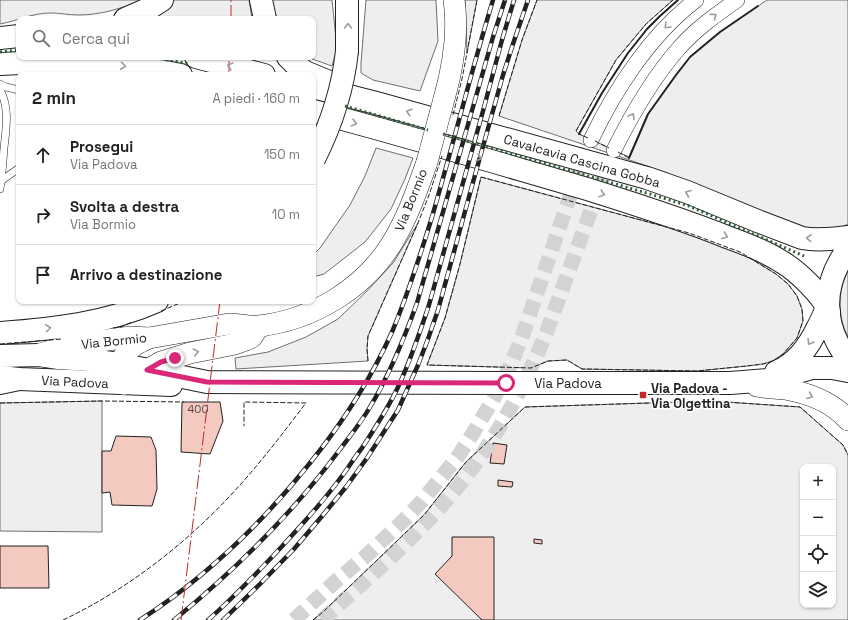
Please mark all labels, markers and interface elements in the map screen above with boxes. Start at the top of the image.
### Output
one-way arrow [710,14,717,21]
search box [16,16,316,60]
one-way arrow [664,21,672,29]
one-way arrow [343,23,352,29]
icon: search [30,27,52,49]
text: Cerca qui [62,29,130,48]
one-way arrow [120,61,126,70]
one-way arrow [227,62,234,71]
text: 2 min [32,87,76,109]
text: A piedi · 160 m [212,90,300,107]
one-way arrow [406,108,413,117]
one-way arrow [628,113,635,120]
one-way arrow [351,118,358,126]
street label: Cavalcavia Cascina Gobba [502,130,663,192]
text: Prosegui [70,137,133,156]
icon: ahead [32,144,54,166]
text: 150 m [264,146,300,163]
one-way arrow [476,153,483,162]
text: Via Padova [70,156,137,173]
street label: Via Bormio [391,166,431,234]
one-way arrow [598,189,605,198]
one-way arrow [685,189,692,197]
text: Svolta a destra [70,197,179,216]
icon: right [32,204,54,226]
text: 10 m [272,206,300,223]
text: Via Bormio [70,216,136,233]
one-way arrow [721,231,729,239]
one-way arrow [806,234,812,243]
icon: arrive [32,264,54,286]
text: Arrivo a destinazione [70,265,222,284]
one-way arrow [45,324,51,333]
street label: Via Bormio [80,329,148,353]
one-way arrow [807,338,814,345]
one-way arrow [193,348,199,356]
route end [166,349,184,367]
street label: Via Padova [41,372,110,392]
route start [497,374,515,392]
street label: Via Padova [534,375,602,392]
place label: Via Padova - Via Olgettina [651,380,731,412]
marker: Via Padova - Via Olgettina [638,390,648,400]
one-way arrow [806,391,813,399]
house number: 400 [188,402,208,416]
map controls [800,464,836,608]
button: + [800,464,836,500]
button: − [800,500,836,536]
button: locate [800,536,836,572]
button: layers [800,572,836,608]

